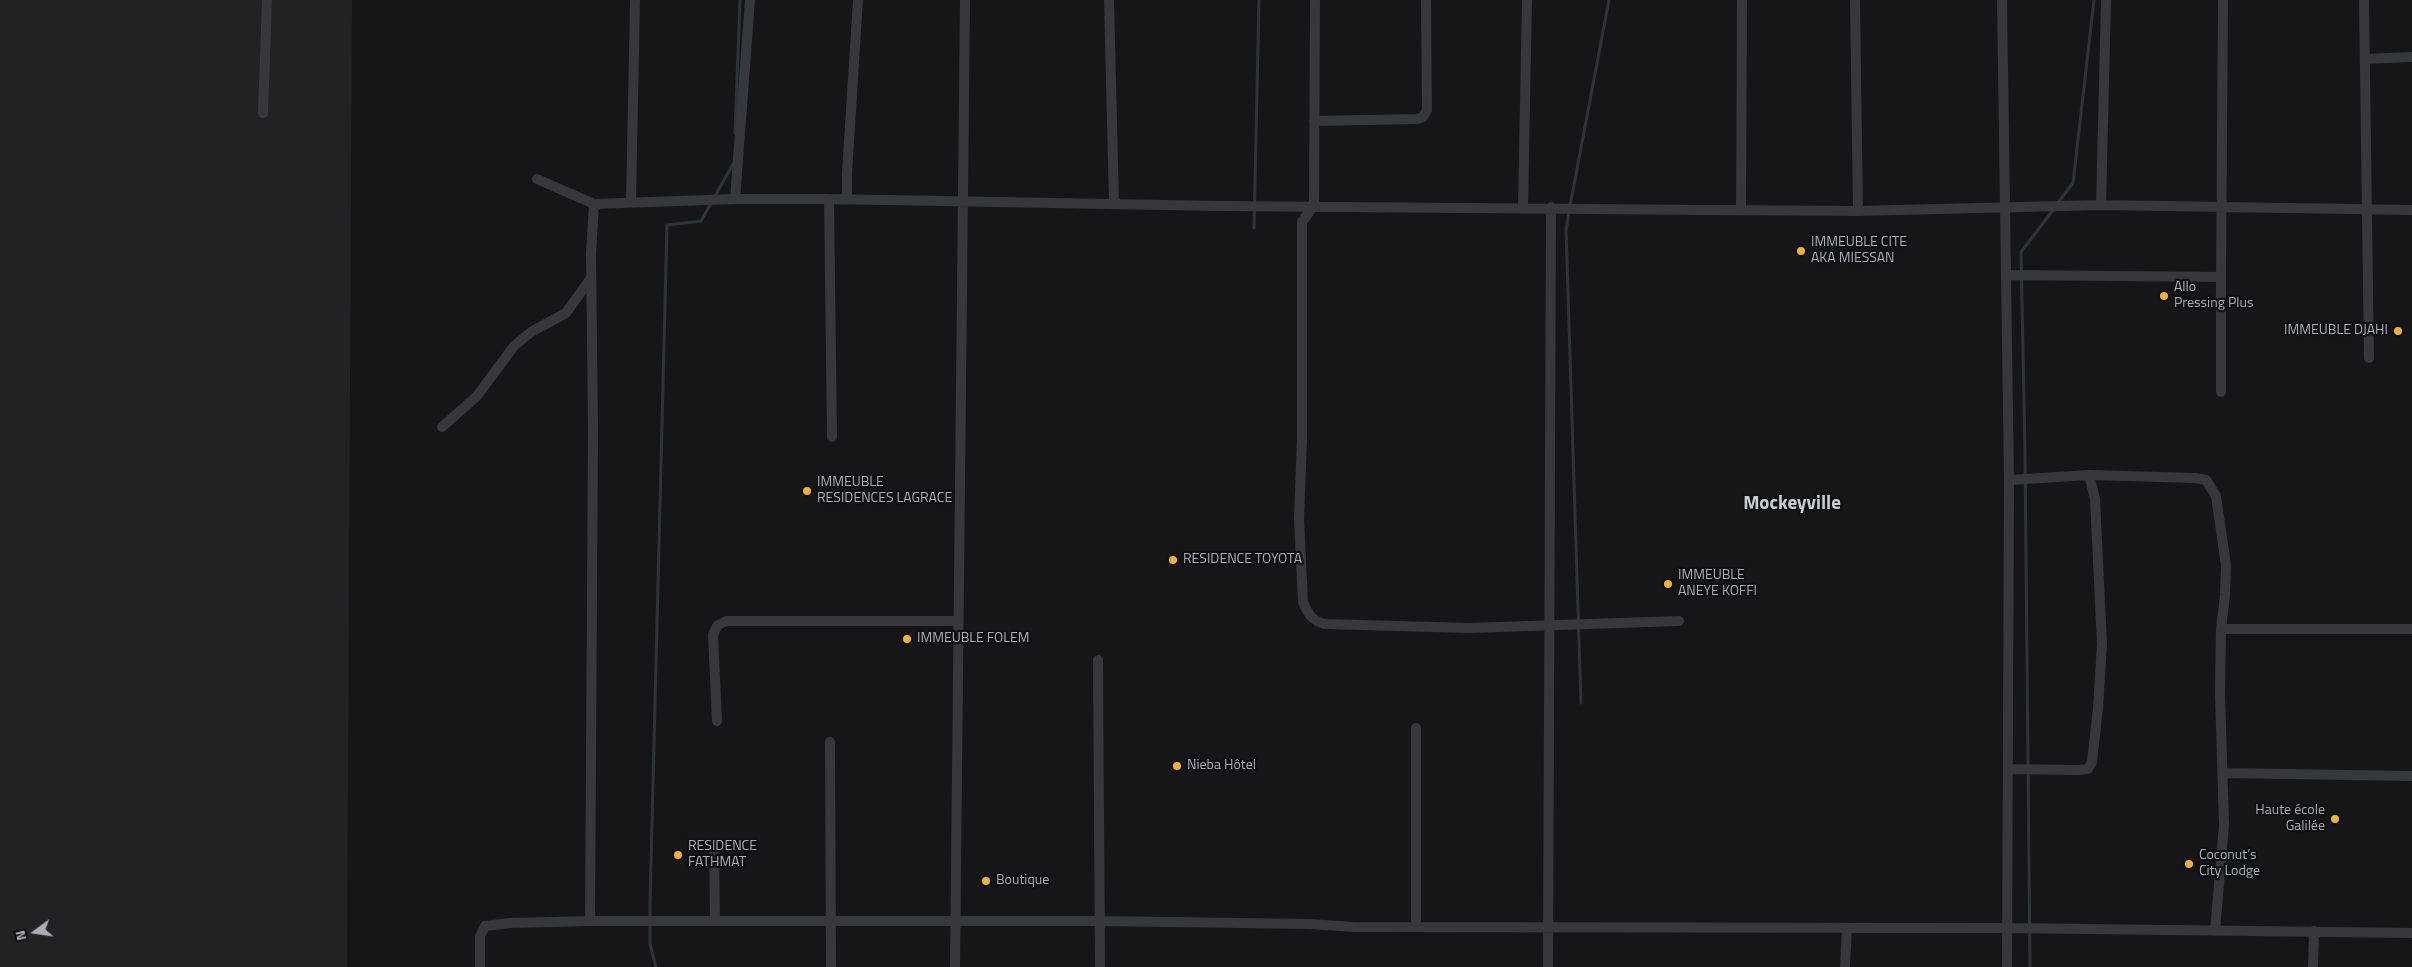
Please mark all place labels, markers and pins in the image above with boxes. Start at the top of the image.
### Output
place label: IMMEUBLE CITE AKA MIESSAN [1811,235,1907,268]
marker: IMMEUBLE CITE AKA MIESSAN [1795,245,1807,257]
place label: Allo Pressing Plus [2174,280,2253,312]
marker: Allo Pressing Plus [2158,290,2170,302]
place label: IMMEUBLE DJAHI [2284,323,2388,339]
marker: IMMEUBLE DJAHI [2392,325,2404,337]
place label: IMMEUBLE RESIDENCES LAGRACE [817,475,952,508]
marker: IMMEUBLE RESIDENCES LAGRACE [801,485,813,497]
place label: RESIDENCE TOYOTA [1183,552,1302,568]
marker: RESIDENCE TOYOTA [1167,554,1179,566]
place label: IMMEUBLE ANEYE KOFFI [1678,568,1757,600]
marker: IMMEUBLE ANEYE KOFFI [1662,578,1674,590]
place label: IMMEUBLE FOLEM [917,631,1030,647]
marker: IMMEUBLE FOLEM [901,633,913,645]
place label: Nieba Hôtel [1187,758,1256,774]
marker: Nieba Hôtel [1171,760,1183,772]
place label: Haute école Galilée [2255,803,2325,836]
marker: Haute école Galilée [2329,813,2341,825]
place label: RESIDENCE FATHMAT [688,839,757,872]
place label: Coconut’s City Lodge [2199,848,2260,880]
marker: RESIDENCE FATHMAT [672,849,684,861]
marker: Coconut’s City Lodge [2183,858,2195,870]
place label: Boutique [996,873,1049,889]
marker: Boutique [980,875,992,887]

